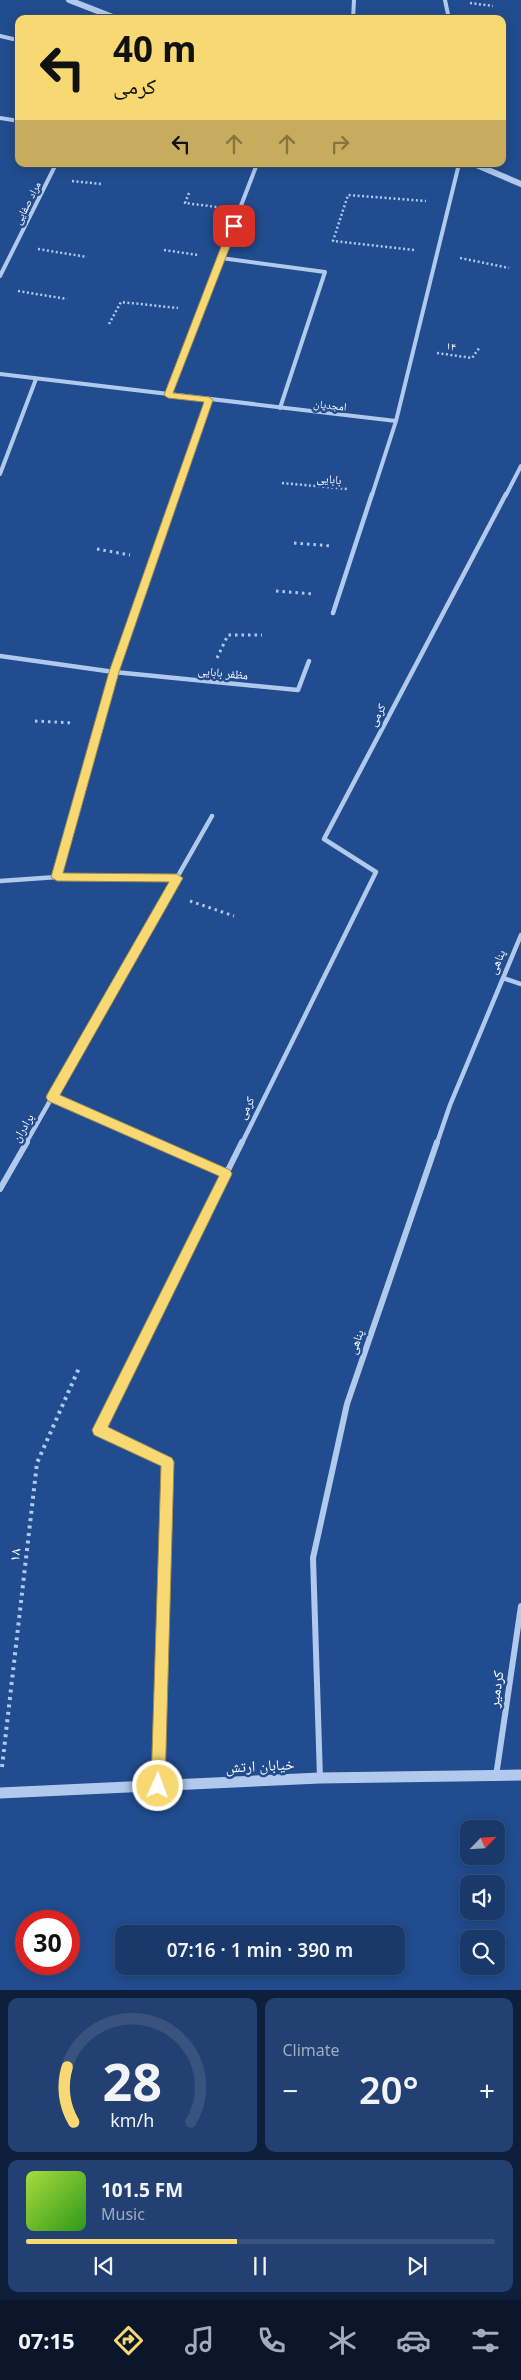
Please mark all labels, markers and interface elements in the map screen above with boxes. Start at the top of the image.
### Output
text: 40 m [113,25,196,72]
icon: left [30,35,95,100]
text: کرمی [113,70,156,100]
icon: left [167,130,195,158]
icon: ahead [220,130,248,158]
icon: ahead [273,130,301,158]
icon: right [326,130,354,158]
street label: مراد صفایی [9,179,44,227]
pin [213,205,255,247]
icon: arrive [220,212,248,240]
street label: ۱۴ [445,337,457,354]
street label: امجدیان [313,395,347,414]
street label: بابایی [316,469,342,488]
street label: مظفر بابایی [197,661,249,684]
street label: کرمی [364,700,390,729]
street label: پناهی [484,947,509,977]
street label: کرمی [233,1093,258,1122]
street label: برادران [8,1110,38,1145]
street label: پناهی [343,1327,368,1356]
street label: ۱۸ [3,1547,25,1563]
street label: کردمیر [482,1669,507,1709]
street label: خیابان ارتش [225,1753,295,1778]
position arrow [131,1759,183,1811]
north arrow [460,1820,505,1865]
map controls [460,1820,505,1975]
button: sound [460,1875,505,1920]
speed limit sign: 30 [15,1910,80,1975]
button: search [460,1930,505,1975]
text: 07:16 · 1 min · 390 m [167,1937,353,1963]
text: Climate [283,2039,340,2061]
text: 28 [103,2045,162,2116]
text: 20° [359,2063,419,2115]
text: − [283,2071,299,2109]
text: + [479,2071,495,2109]
text: km/h [110,2108,154,2132]
text: 101.5 FM [101,2177,183,2203]
text: Music [101,2203,145,2225]
icon: previous [90,2252,118,2280]
icon: pause [246,2252,274,2280]
icon: next [403,2252,431,2280]
icon: directions [111,2323,146,2358]
icon: music [182,2323,217,2358]
icon: phone [254,2323,289,2358]
icon: climate [325,2323,360,2358]
icon: car [396,2323,431,2358]
icon: filters [468,2323,503,2358]
text: 07:15 [18,2325,75,2355]

